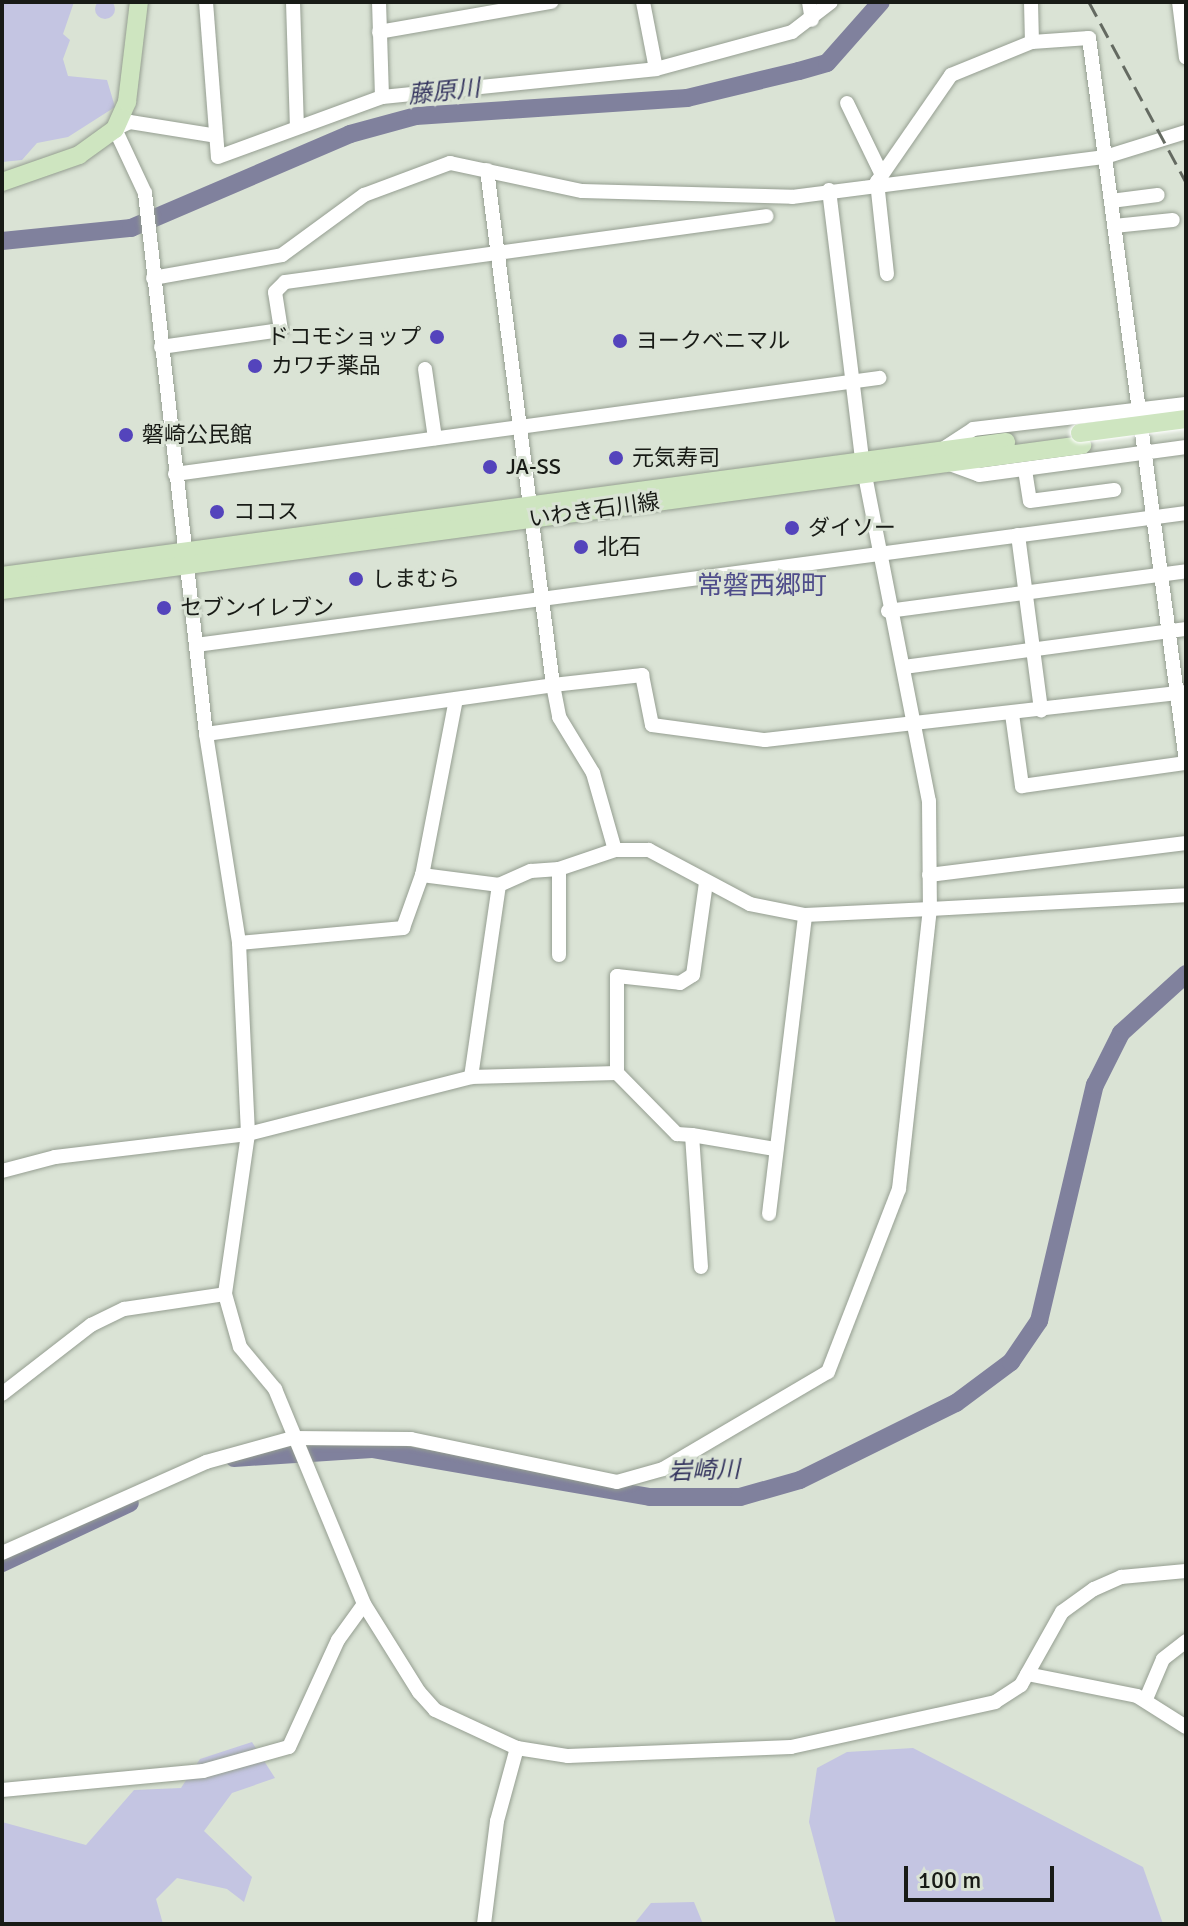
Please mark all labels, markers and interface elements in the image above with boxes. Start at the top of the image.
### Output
water label: 藤原川 [407,74,481,110]
place label: ドコモショップ [267,324,421,350]
marker: ドコモショップ [428,328,446,346]
place label: ヨークベニマル [636,328,790,354]
marker: ヨークベニマル [611,332,629,350]
place label: カワチ薬品 [271,353,381,379]
marker: カワチ薬品 [246,357,264,375]
place label: 磐崎公民館 [142,422,252,448]
marker: 磐崎公民館 [117,426,135,444]
place label: 元気寿司 [632,445,720,471]
marker: 元気寿司 [607,449,625,467]
place label: JA-SS [506,454,561,480]
marker: JA-SS [481,458,499,476]
street label: いわき石川線 [527,488,661,532]
place label: ココス [233,499,299,525]
marker: ココス [208,503,226,521]
place label: ダイソー [808,515,896,541]
marker: ダイソー [783,519,801,537]
place label: 北石 [597,534,641,560]
marker: 北石 [572,538,590,556]
place label: しまむら [372,566,460,592]
marker: しまむら [347,570,365,588]
district label: 常磐西郷町 [697,571,827,603]
place label: セブンイレブン [180,595,334,621]
marker: セブンイレブン [155,599,173,617]
water label: 岩崎川 [668,1455,740,1487]
scale bar [908,1850,1058,1900]
text: 100 m [918,1865,981,1895]

